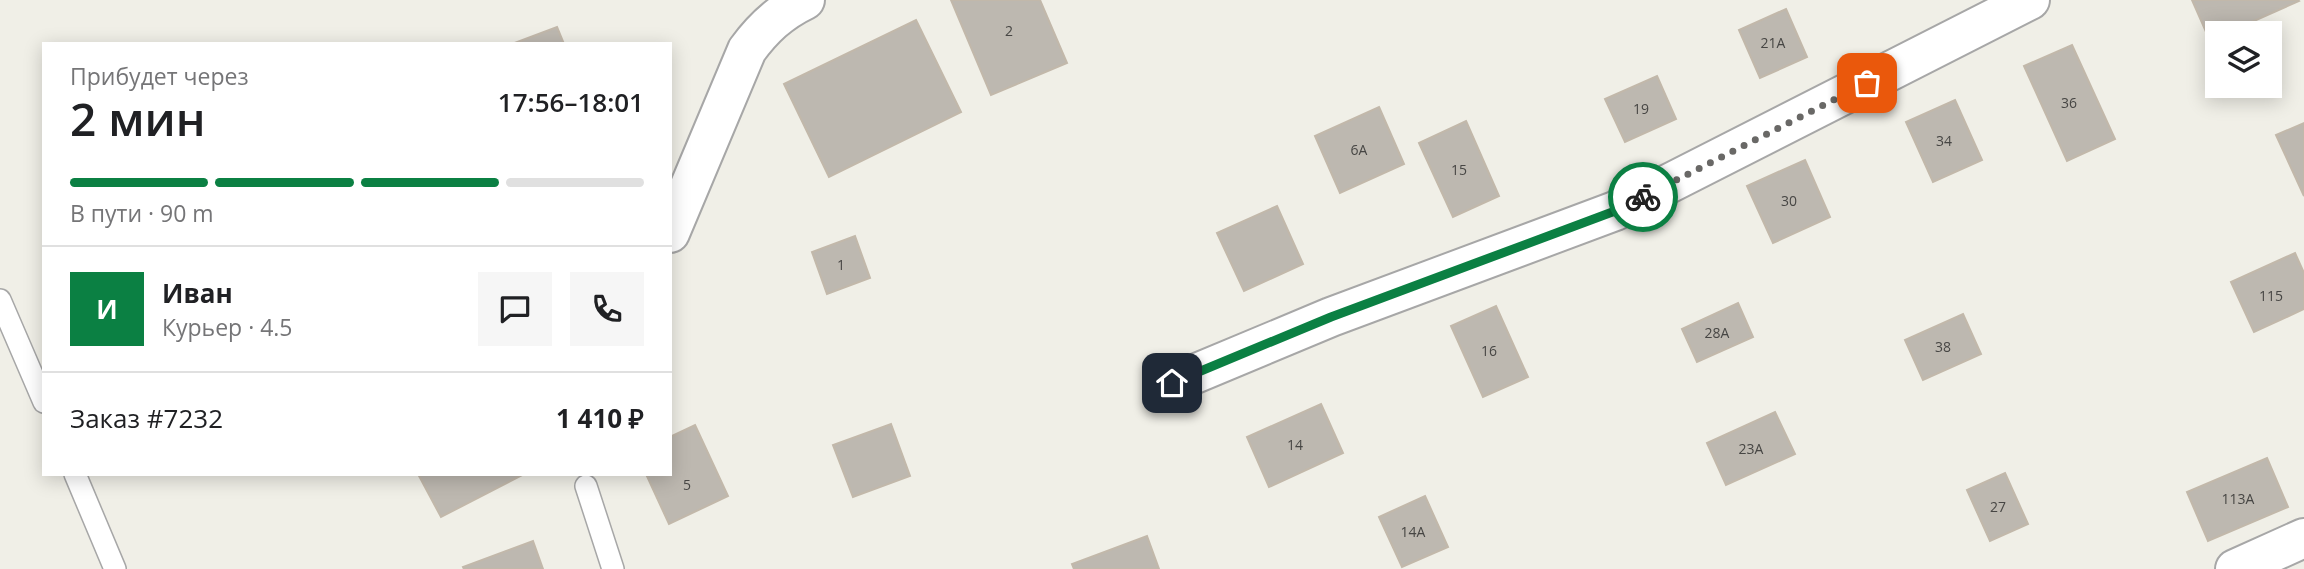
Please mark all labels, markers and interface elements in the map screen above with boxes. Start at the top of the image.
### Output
house number: 2 [1005,21,1013,40]
map controls [2205,21,2282,98]
button: layers [2205,21,2282,98]
house number: 21А [1761,33,1786,52]
pin [1837,53,1897,113]
text: Прибудет через [70,60,249,92]
icon: bag [1848,64,1886,102]
text: 17:56–18:01 [498,84,644,120]
text: 2 мин [70,87,206,149]
house number: 36 [2061,93,2077,112]
house number: 19 [1633,99,1649,118]
house number: 34 [1936,131,1952,150]
house number: 6А [1351,140,1368,159]
house number: 15 [1451,160,1467,179]
courier [1608,162,1678,232]
icon: bike [1624,178,1662,216]
house number: 30 [1781,191,1797,210]
text: В пути · 90 m [70,197,214,229]
house number: 1 [837,255,845,274]
button: chat [478,272,552,346]
button: phone [570,272,644,346]
text: Иван [162,275,233,311]
house number: 115 [2259,286,2283,305]
text: И [96,291,118,327]
text: Курьер · 4.5 [162,311,293,343]
house number: 28А [1705,323,1730,342]
house number: 38 [1935,337,1951,356]
house number: 16 [1481,341,1497,360]
pin [1142,353,1202,413]
icon: home [1153,364,1191,402]
text: Заказ #7232 [70,400,223,436]
text: 1 410 ₽ [556,400,644,436]
house number: 14 [1287,435,1303,454]
house number: 23А [1739,439,1764,458]
house number: 5 [683,475,691,494]
house number: 113А [2222,489,2255,508]
house number: 27 [1990,497,2006,516]
house number: 14А [1401,522,1426,541]

